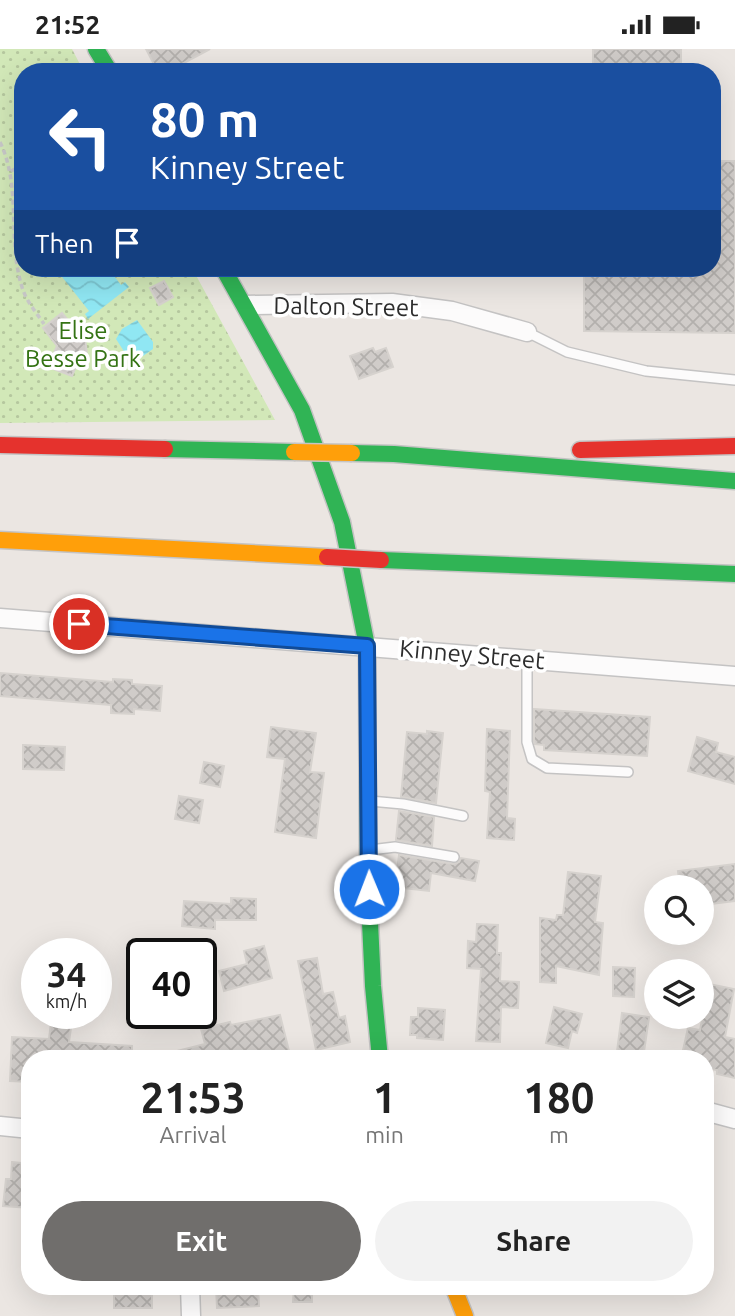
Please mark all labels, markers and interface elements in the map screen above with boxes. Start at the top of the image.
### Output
text: 21:52 [35,10,100,39]
icon: left [35,91,126,182]
text: 80 m [150,91,259,146]
text: Kinney Street [150,149,344,185]
icon: arrive [108,224,146,262]
text: Then [35,229,94,258]
street label: Dalton Street [273,292,419,321]
park label: Elise Besse Park [25,317,141,372]
pin [49,594,109,654]
icon: arrive [60,605,98,643]
street label: Kinney Street [398,635,546,674]
position arrow [332,852,406,926]
map controls [644,875,714,1029]
button: search [644,875,714,945]
speed limit sign: 40 [126,938,217,1029]
text: 34 [47,954,86,994]
button: layers [644,959,714,1029]
text: km/h [46,991,87,1011]
text: 21:53 [141,1074,246,1121]
text: 1 [373,1074,396,1121]
text: 180 [523,1074,594,1121]
text: Arrival [160,1122,227,1147]
text: min [365,1122,404,1147]
text: m [549,1122,569,1147]
button: Exit [42,1201,361,1281]
button: Share [375,1201,693,1281]

